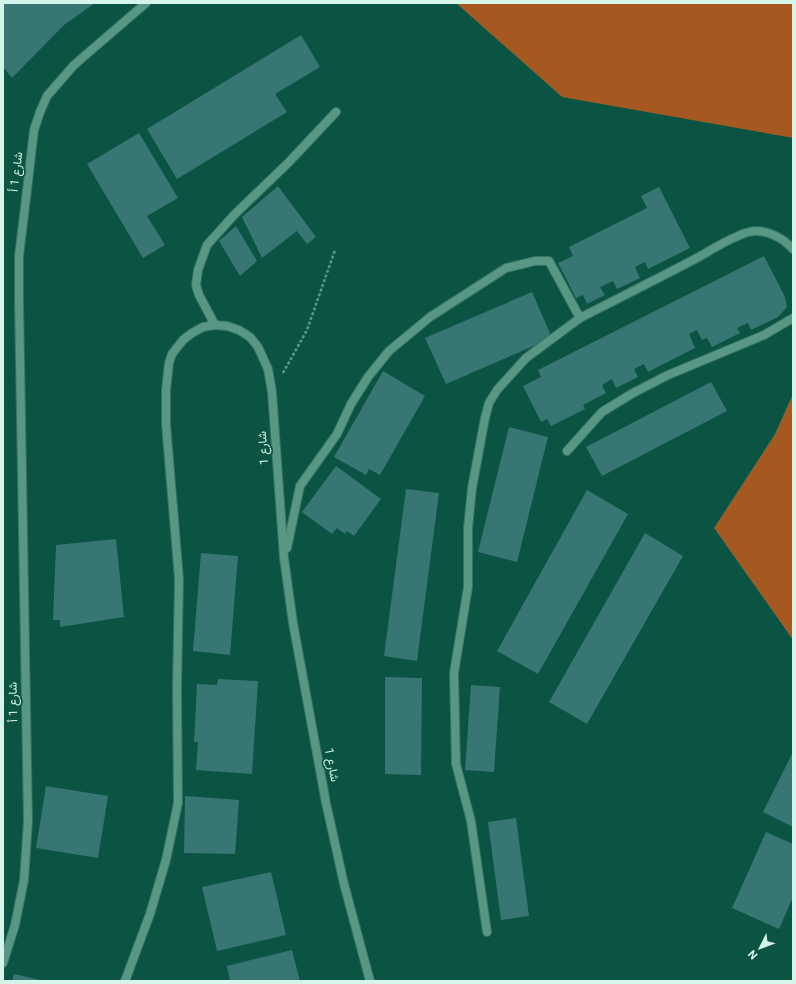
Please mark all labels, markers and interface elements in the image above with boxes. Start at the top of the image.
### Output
street label: شارع 1 أ [6,151,28,193]
street label: شارع 1 [254,430,274,466]
street label: شارع 1 أ [5,682,23,722]
street label: شارع 1 [319,747,343,783]
north arrow [740,928,780,968]
text: N [745,945,763,962]

